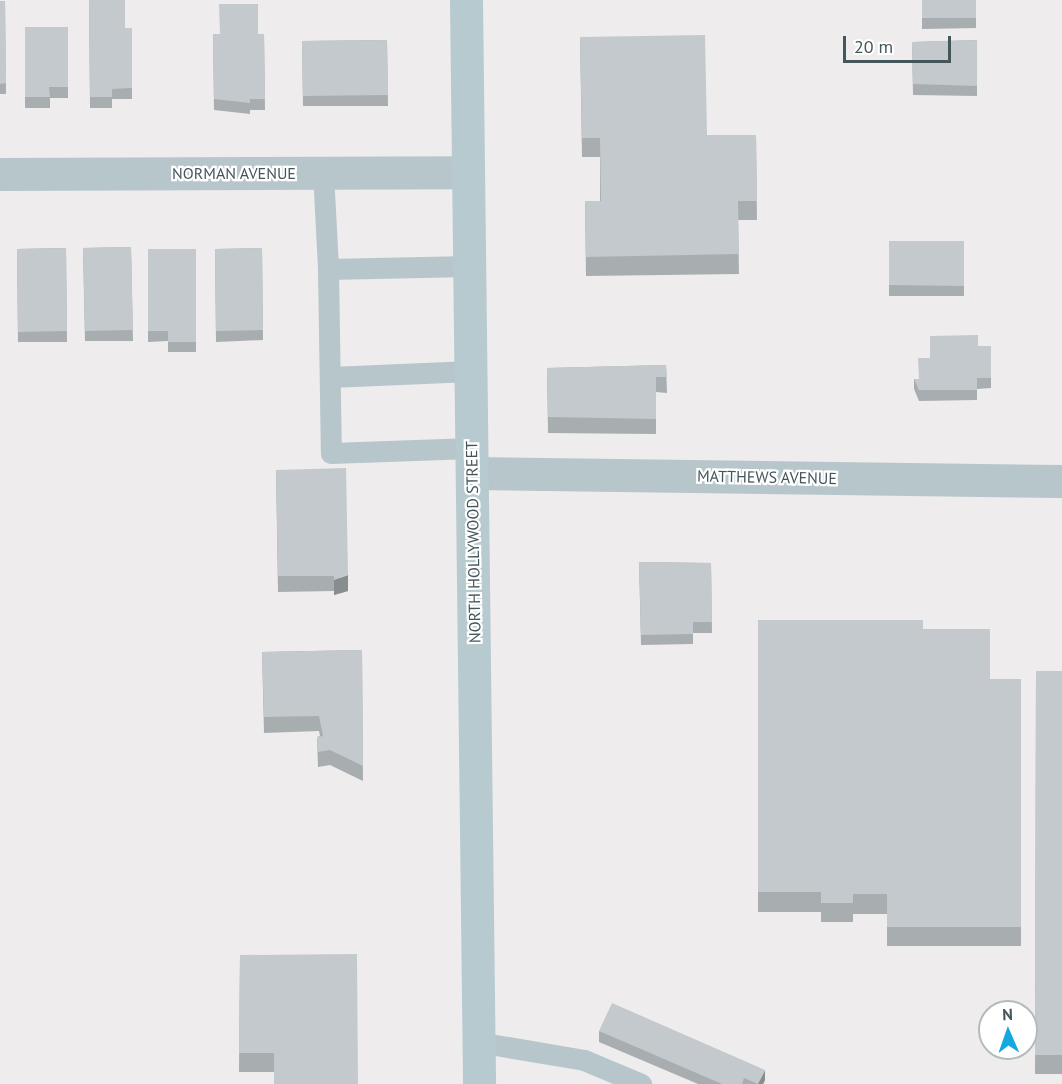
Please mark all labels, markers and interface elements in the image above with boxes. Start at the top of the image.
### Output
scale bar [846,24,954,62]
text: 20 m [854,35,893,58]
street label: NORMAN AVENUE [172,163,296,183]
street label: NORTH HOLLYWOOD STREET [462,441,484,643]
street label: MATTHEWS AVENUE [697,466,837,488]
north arrow [978,1000,1038,1060]
text: N [1002,1004,1013,1024]

